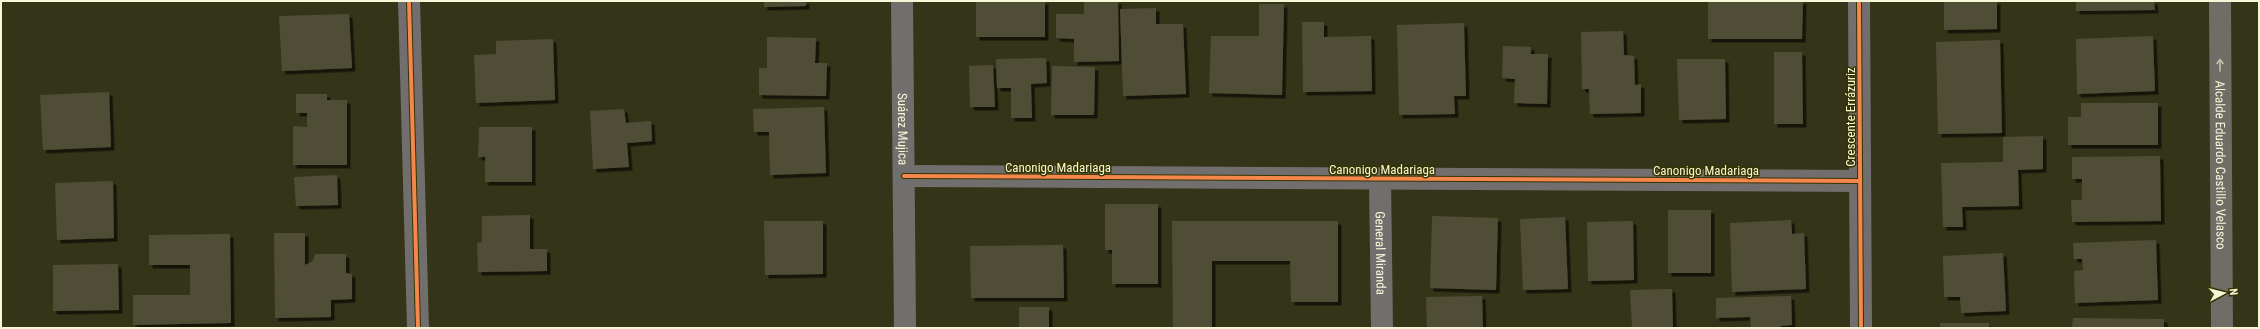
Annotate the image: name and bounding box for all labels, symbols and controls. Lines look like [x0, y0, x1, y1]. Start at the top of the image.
one-way arrow [2216, 59, 2224, 72]
street label: Crescente Errázuriz [1843, 67, 1858, 167]
street label: Alcalde Eduardo Castillo Velasco [2212, 80, 2229, 250]
street label: Suárez Mujica [895, 93, 911, 165]
street label: Canonigo Madariaga [1005, 160, 1111, 175]
street label: Canonigo Madariaga [1329, 162, 1435, 177]
street label: Canonigo Madariaga [1653, 163, 1759, 178]
street label: General Miranda [1372, 211, 1389, 295]
north arrow [2204, 273, 2244, 313]
text: N [2227, 288, 2240, 296]

